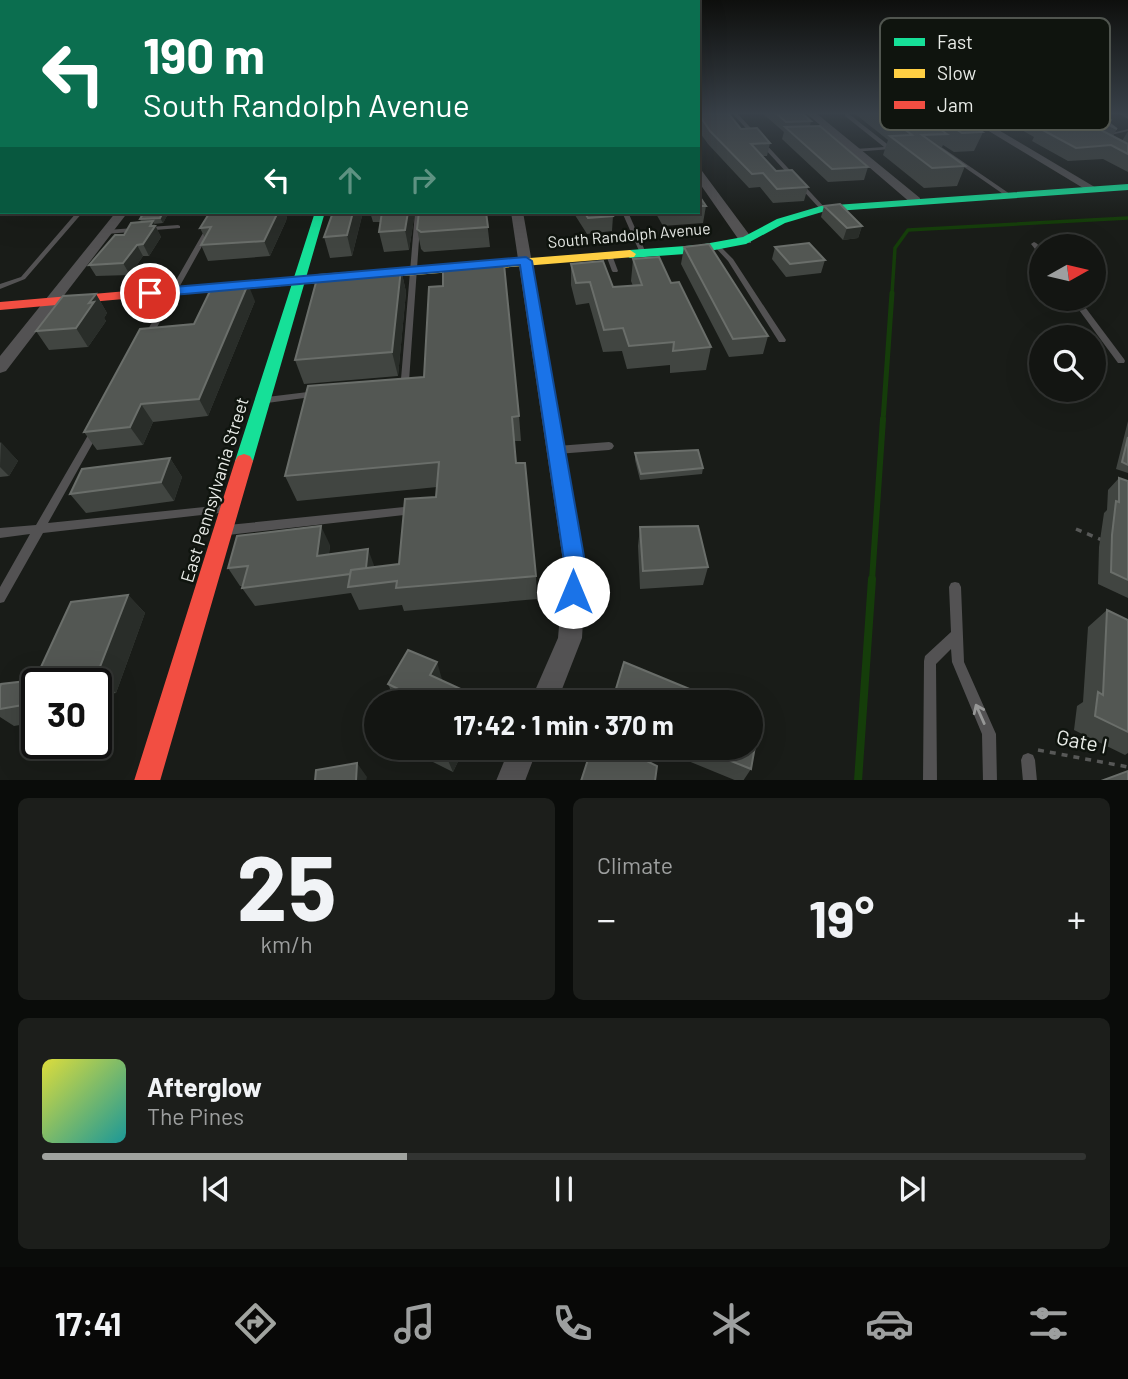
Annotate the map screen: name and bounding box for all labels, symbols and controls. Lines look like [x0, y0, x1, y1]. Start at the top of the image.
legend [880, 18, 1110, 130]
text: 190 m [143, 25, 265, 84]
icon: left [28, 28, 119, 119]
text: Fast [937, 30, 973, 53]
text: Slow [937, 61, 976, 84]
text: South Randolph Avenue [143, 85, 470, 123]
text: Jam [937, 93, 973, 116]
icon: left [258, 161, 296, 199]
icon: ahead [331, 161, 369, 199]
icon: right [404, 161, 442, 199]
street label: South Randolph Avenue [547, 218, 711, 251]
north arrow [1029, 234, 1106, 312]
map controls [1029, 234, 1106, 402]
pin [120, 263, 180, 323]
icon: arrive [131, 274, 169, 312]
button: search [1029, 325, 1106, 402]
street label: East Pennsylvania Street [175, 394, 253, 585]
position arrow [536, 555, 610, 629]
speed limit sign: 30 [21, 668, 112, 759]
one-way arrow [973, 704, 986, 725]
text: 17:42 · 1 min · 370 m [453, 709, 674, 740]
street label: Gate I [1055, 723, 1110, 758]
text: 25 [236, 830, 337, 939]
text: Climate [597, 851, 673, 879]
text: 19° [809, 886, 874, 948]
text: − [597, 895, 616, 941]
text: + [1067, 895, 1086, 941]
text: km/h [260, 930, 313, 958]
text: Afterglow [147, 1071, 262, 1102]
text: The Pines [147, 1102, 244, 1130]
icon: previous [197, 1170, 235, 1208]
icon: pause [545, 1170, 583, 1208]
icon: next [893, 1170, 931, 1208]
icon: directions [231, 1299, 280, 1348]
icon: music [390, 1299, 439, 1348]
icon: phone [548, 1299, 597, 1348]
icon: climate [707, 1299, 756, 1348]
icon: car [865, 1299, 914, 1348]
icon: filters [1024, 1299, 1073, 1348]
text: 17:41 [55, 1304, 121, 1342]

